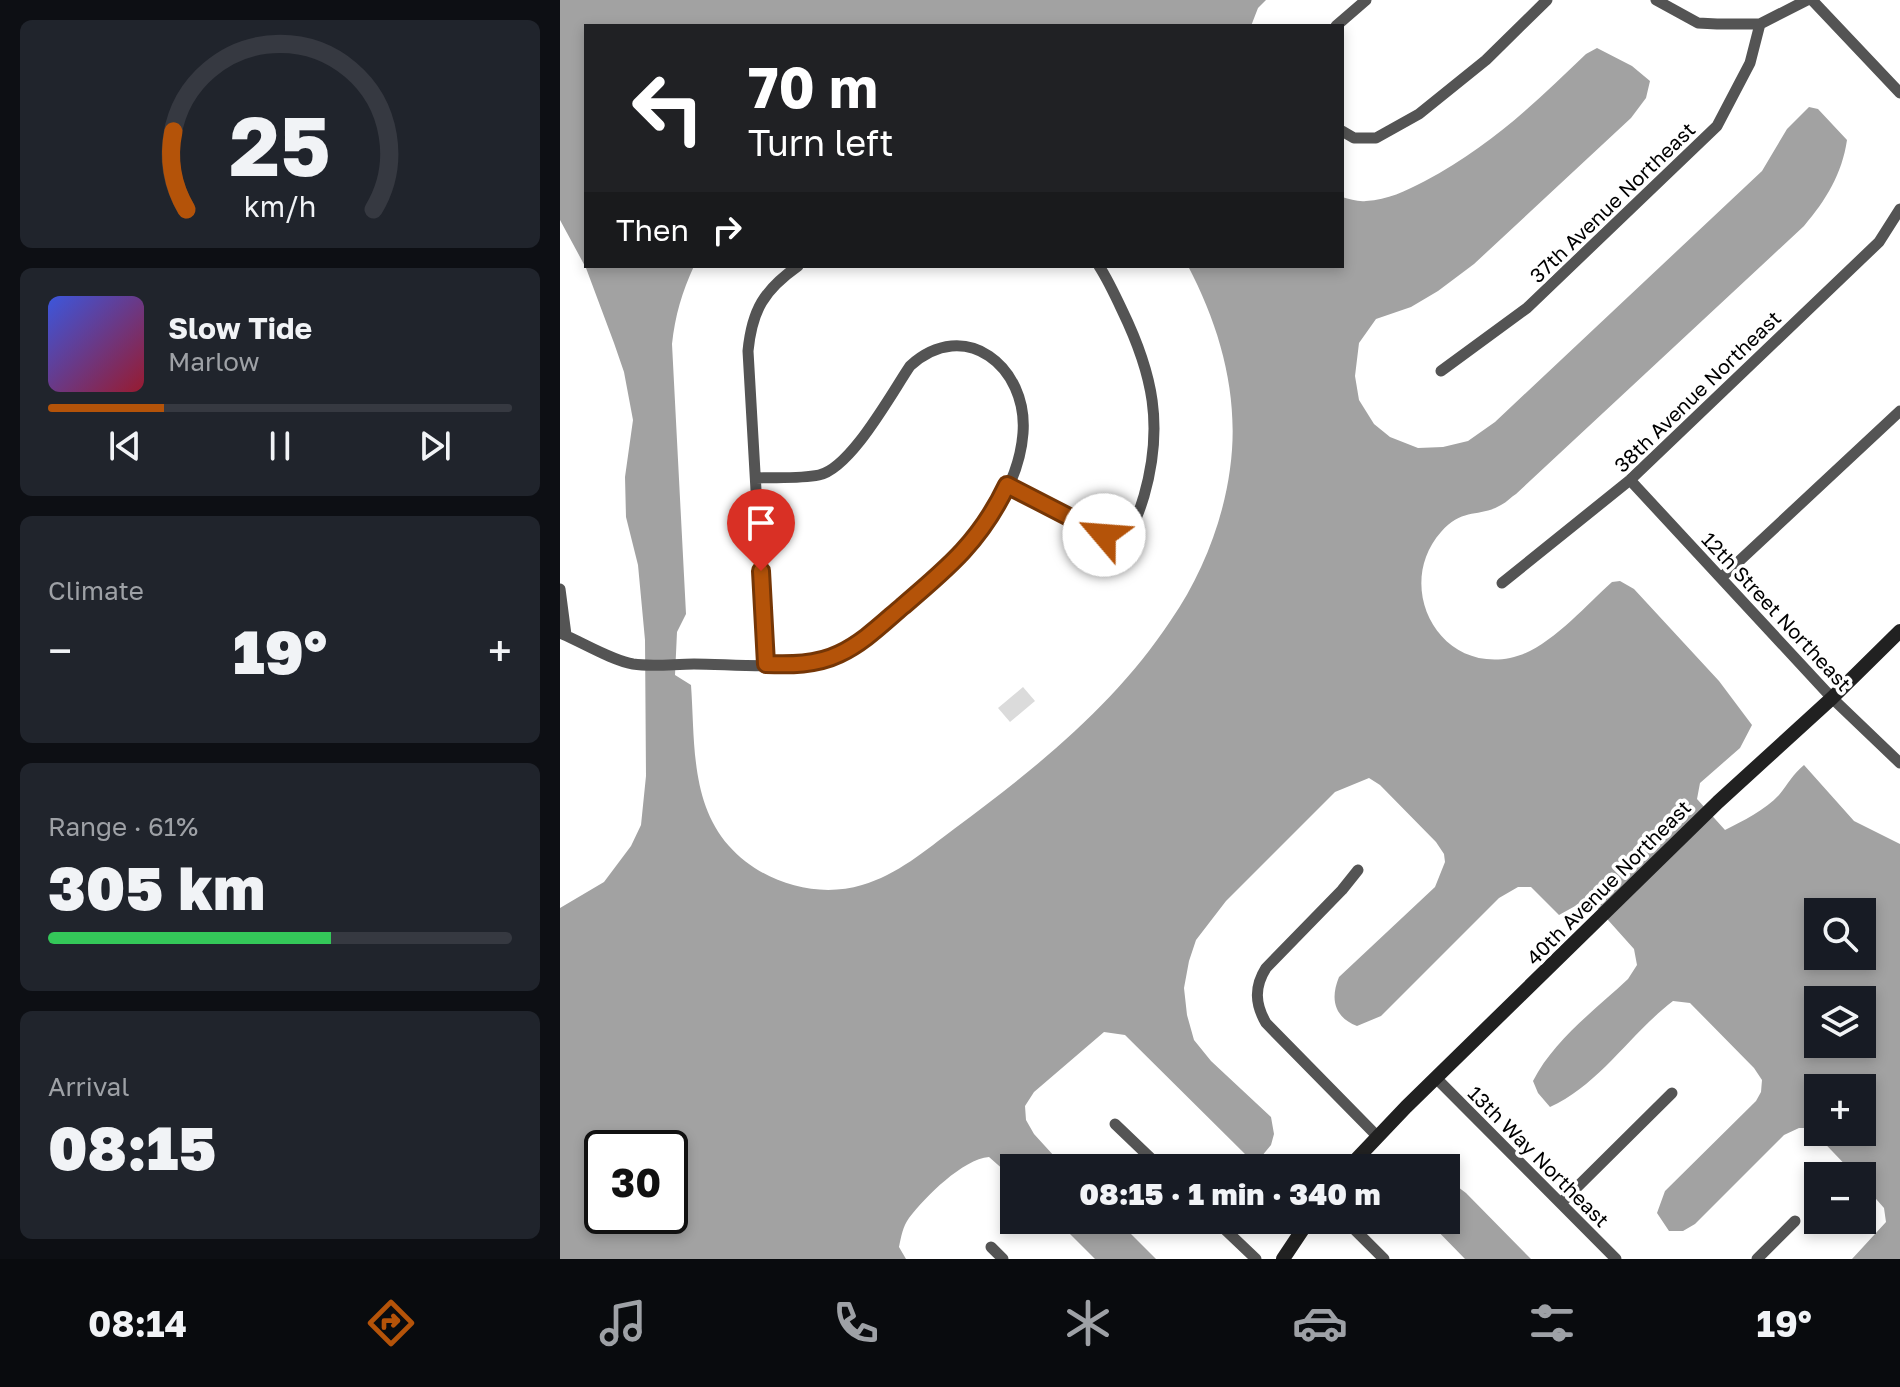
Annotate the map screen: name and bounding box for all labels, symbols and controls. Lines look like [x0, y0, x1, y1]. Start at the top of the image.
text: 70 m [748, 53, 878, 120]
icon: left [616, 56, 720, 160]
text: 25 [229, 93, 331, 193]
street label: 37th Avenue Northeast [1524, 117, 1700, 287]
text: Turn left [748, 121, 894, 164]
text: km/h [244, 189, 316, 223]
icon: right [705, 208, 749, 252]
text: Then [616, 212, 689, 248]
street label: 38th Avenue Northeast [1609, 305, 1785, 477]
text: Slow Tide [168, 310, 312, 346]
text: Marlow [168, 346, 260, 377]
icon: previous [103, 424, 147, 468]
icon: pause [258, 424, 302, 468]
icon: next [413, 424, 457, 468]
pin [727, 489, 795, 571]
position arrow [1062, 493, 1146, 577]
icon: arrive [739, 501, 783, 545]
street label: 12th Street Northeast [1697, 527, 1857, 695]
text: Climate [48, 575, 144, 606]
text: 19° [233, 615, 327, 687]
text: − [48, 624, 72, 677]
text: + [488, 624, 512, 677]
street label: 40th Avenue Northeast [1521, 795, 1695, 969]
text: Range · 61% [48, 811, 198, 842]
text: 305 km [48, 851, 265, 923]
map controls [1804, 898, 1876, 1234]
button: search [1804, 898, 1876, 970]
button: layers [1804, 986, 1876, 1058]
text: Arrival [48, 1071, 129, 1102]
button: + [1804, 1074, 1876, 1146]
street label: 13th Way Northeast [1464, 1081, 1614, 1231]
text: 08:15 [48, 1111, 216, 1183]
speed limit sign: 30 [584, 1130, 688, 1234]
button: − [1804, 1162, 1876, 1234]
text: 08:15 · 1 min · 340 m [1079, 1176, 1381, 1212]
icon: directions [363, 1295, 419, 1351]
icon: music [595, 1295, 651, 1351]
icon: phone [828, 1295, 884, 1351]
icon: climate [1060, 1295, 1116, 1351]
icon: car [1292, 1295, 1348, 1351]
icon: filters [1524, 1295, 1580, 1351]
text: 08:14 [88, 1302, 187, 1345]
text: 19° [1756, 1302, 1812, 1345]

